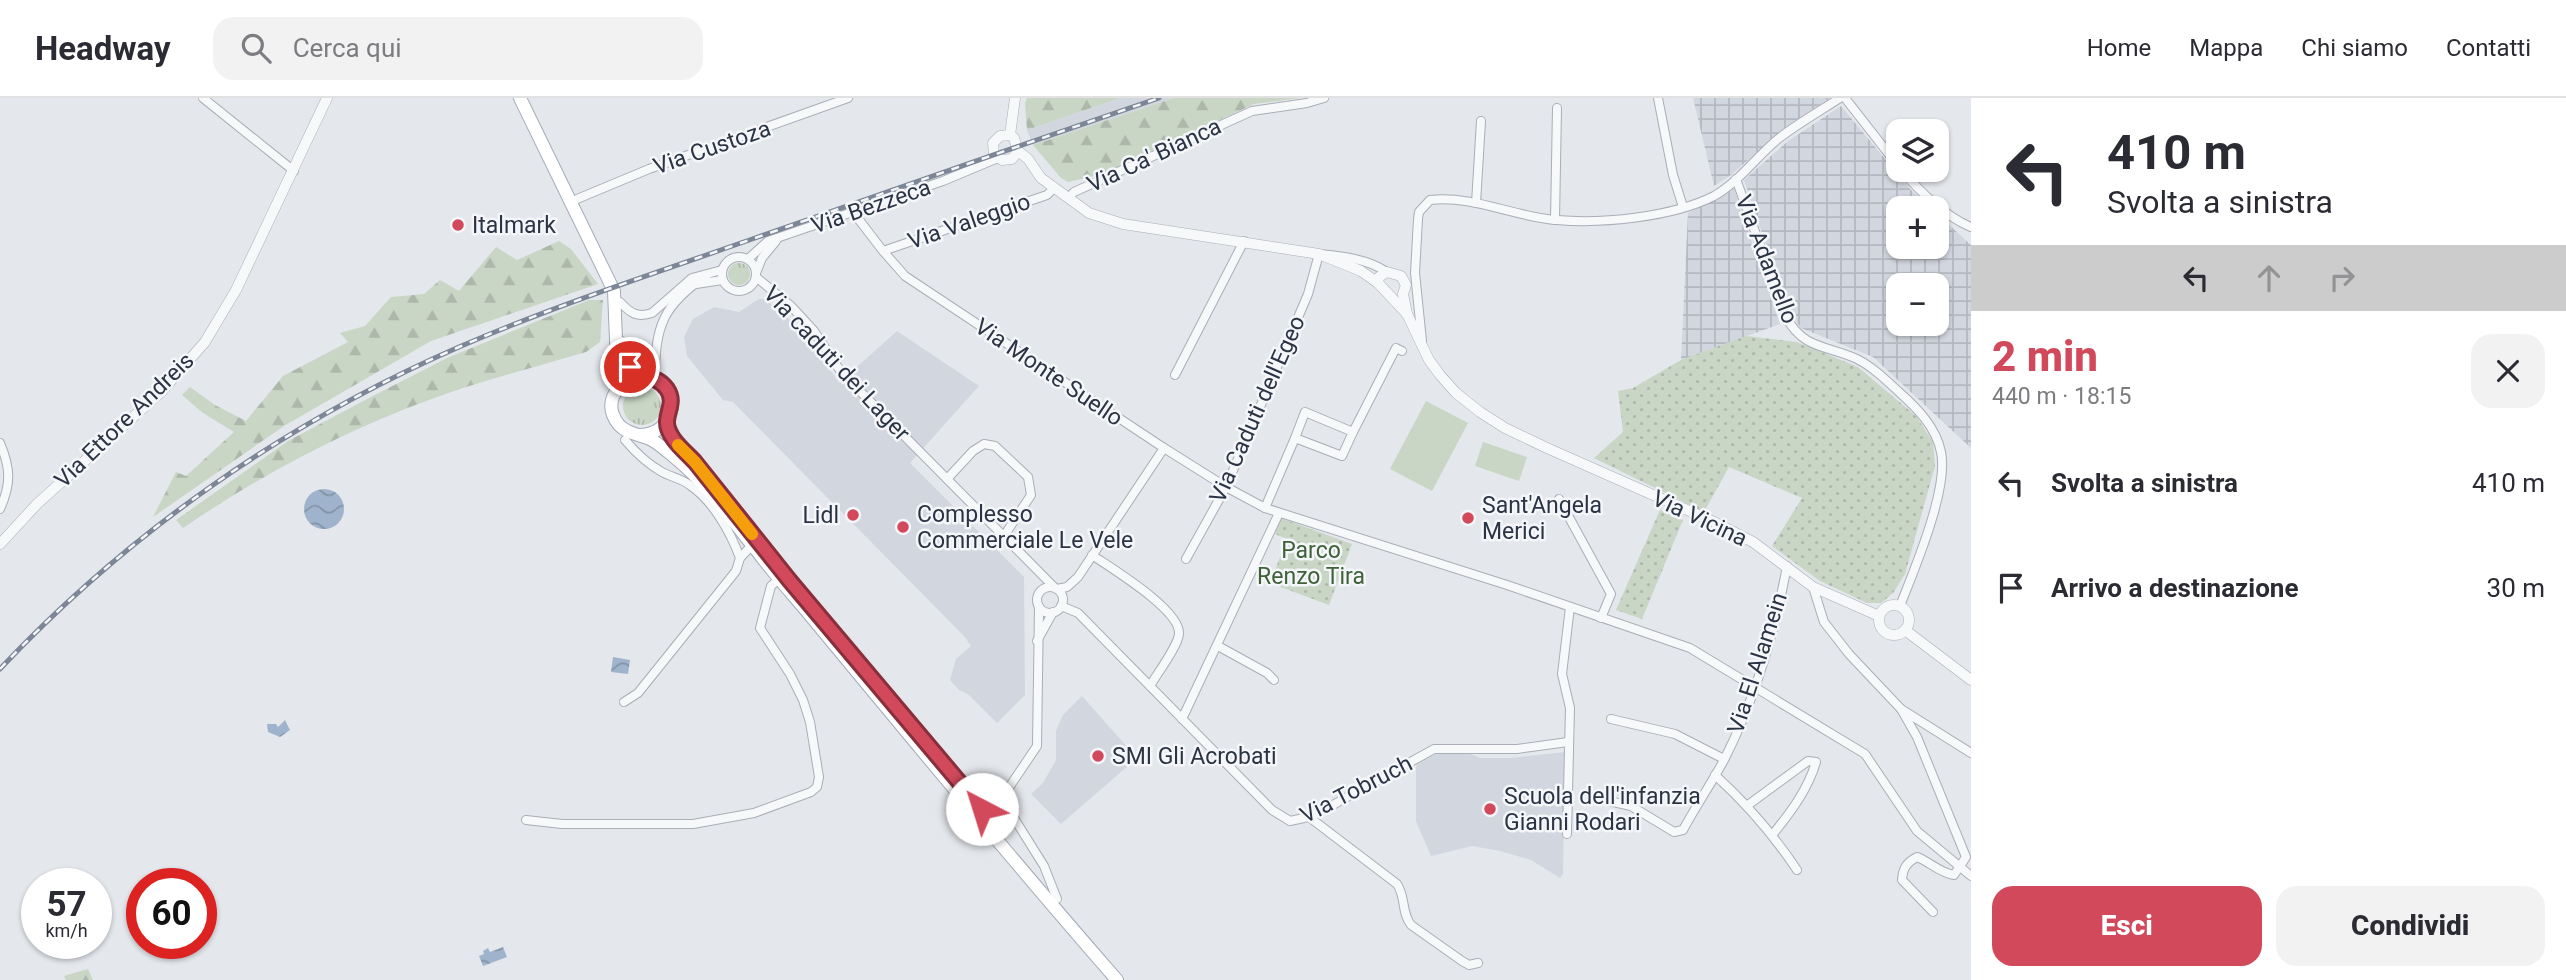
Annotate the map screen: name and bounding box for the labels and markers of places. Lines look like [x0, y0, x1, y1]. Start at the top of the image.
place label: Italmark [472, 212, 556, 239]
marker: Italmark [450, 217, 466, 233]
pin [600, 337, 660, 397]
place label: Sant'Angela Merici [1482, 492, 1602, 545]
place label: Complesso Commerciale Le Vele [917, 501, 1133, 554]
place label: Lidl [802, 502, 839, 529]
marker: Lidl [845, 507, 861, 523]
marker: Sant'Angela Merici [1460, 510, 1476, 526]
marker: Complesso Commerciale Le Vele [895, 519, 911, 535]
place label: SMI Gli Acrobati [1112, 743, 1277, 770]
marker: SMI Gli Acrobati [1090, 748, 1106, 764]
place label: Scuola dell'infanzia Gianni Rodari [1504, 783, 1701, 836]
marker: Scuola dell'infanzia Gianni Rodari [1482, 801, 1498, 817]

